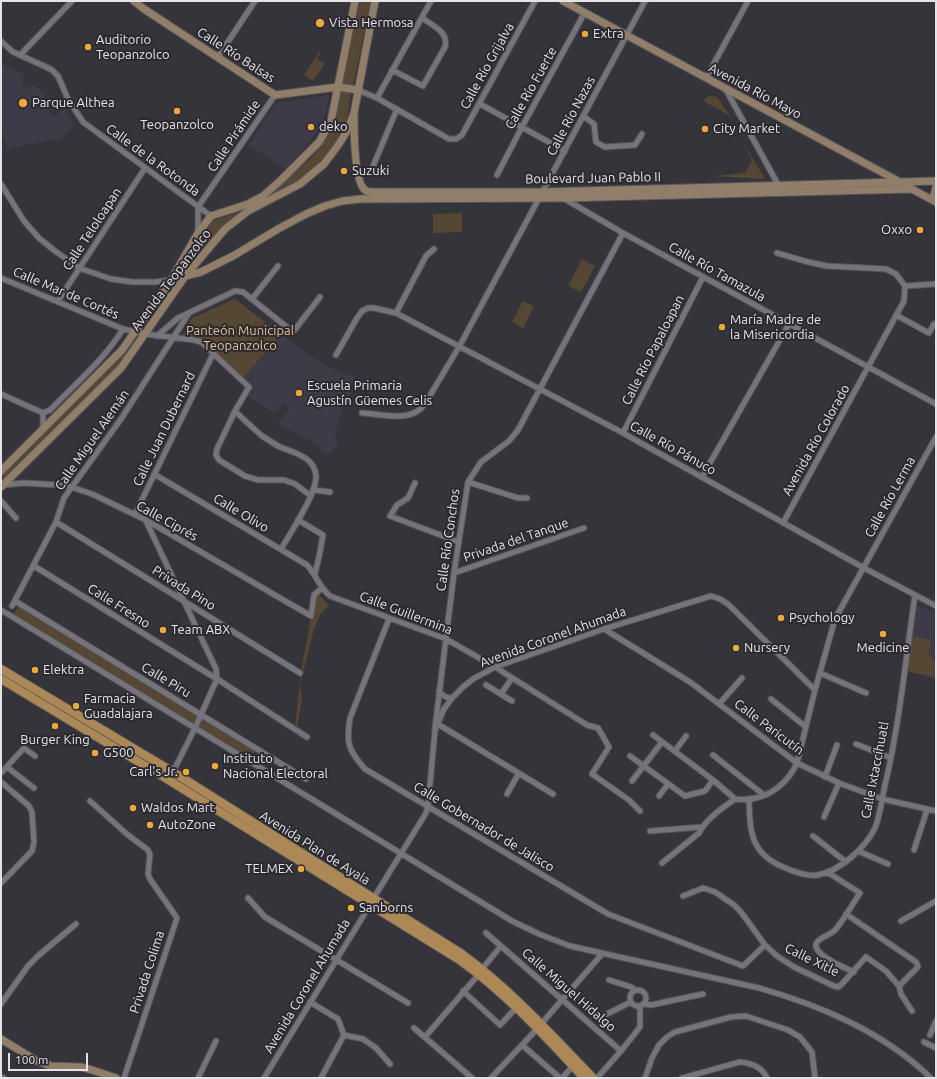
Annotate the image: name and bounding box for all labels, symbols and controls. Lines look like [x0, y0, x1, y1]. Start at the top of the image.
place label: Vista Hermosa [329, 15, 414, 31]
marker: Vista Hermosa [314, 17, 326, 29]
street label: Calle Río Grijalva [457, 20, 517, 112]
street label: Calle Río Balsas [194, 24, 278, 86]
place label: Extra [593, 26, 624, 42]
marker: Extra [580, 29, 590, 39]
place label: Auditorio Teopanzolco [96, 32, 170, 63]
marker: Auditorio Teopanzolco [83, 42, 93, 52]
street label: Calle Río Fuerte [502, 44, 560, 132]
street label: Avenida Río Mayo [706, 60, 804, 122]
street label: Calle Río Nazas [544, 74, 598, 158]
place label: Parque Althea [32, 95, 115, 111]
marker: Parque Althea [17, 97, 29, 109]
street label: Calle Pirámide [204, 97, 264, 175]
marker: Teopanzolco [172, 106, 182, 116]
place label: Teopanzolco [140, 117, 214, 133]
place label: deko [319, 119, 348, 135]
street label: Calle de la Rotonda [103, 121, 203, 199]
place label: City Market [713, 121, 780, 137]
marker: deko [306, 122, 316, 132]
marker: City Market [700, 124, 710, 134]
place label: Suzuki [352, 163, 389, 179]
marker: Suzuki [339, 166, 349, 176]
street label: Boulevard Juan Pablo II [525, 169, 661, 187]
street label: Calle Teloloapan [59, 185, 125, 273]
place label: Oxxo [881, 222, 912, 238]
marker: Oxxo [915, 225, 925, 235]
street label: Avenida Teopanzolco [128, 226, 214, 334]
street label: Calle Río Tamazula [666, 239, 768, 305]
street label: Calle Mar de Cortés [11, 264, 121, 322]
street label: Calle Río Papaloapan [618, 292, 688, 408]
place label: María Madre de la Misericordia [730, 312, 821, 343]
marker: María Madre de la Misericordia [717, 322, 727, 332]
park label: Panteón Municipal Teopanzolco [186, 323, 294, 354]
street label: Calle Juan Dubernard [129, 369, 199, 489]
place label: Escuela Primaria Agustín Güemes Celis [307, 378, 432, 409]
street label: Avenida Río Colorado [779, 382, 853, 498]
street label: Calle Miguel Alemán [52, 387, 132, 493]
marker: Escuela Primaria Agustín Güemes Celis [294, 388, 304, 398]
street label: Calle Río Pánuco [627, 418, 719, 478]
street label: Calle Río Lerma [861, 454, 919, 540]
street label: Calle Río Conchos [433, 488, 463, 592]
street label: Calle Olivo [210, 490, 272, 536]
street label: Calle Ciprés [133, 498, 201, 544]
street label: Privada del Tanque [461, 515, 571, 565]
street label: Privada Pino [149, 562, 219, 614]
street label: Calle Fresno [85, 581, 153, 631]
street label: Calle Guillermina [357, 588, 455, 638]
street label: Avenida Coronel Ahumada [478, 603, 628, 671]
place label: Psychology [789, 610, 854, 626]
marker: Psychology [776, 613, 786, 623]
place label: Team ABX [171, 622, 230, 638]
marker: Team ABX [158, 625, 168, 635]
marker: Medicine [878, 629, 888, 639]
place label: Nursery [744, 640, 790, 656]
place label: Medicine [856, 640, 910, 656]
marker: Nursery [731, 643, 741, 653]
street label: Calle Piru [138, 659, 194, 701]
place label: Elektra [43, 662, 84, 678]
marker: Elektra [30, 665, 40, 675]
place label: Farmacia Guadalajara [84, 691, 153, 722]
street label: Calle Paricutín [731, 696, 807, 758]
marker: Farmacia Guadalajara [71, 701, 81, 711]
street label: Calle Ixtaccíhuatl [858, 720, 892, 820]
marker: Burger King [50, 721, 60, 731]
place label: Burger King [20, 732, 90, 748]
place label: G500 [103, 745, 134, 761]
marker: G500 [90, 748, 100, 758]
place label: Instituto Nacional Electoral [223, 751, 328, 782]
marker: Instituto Nacional Electoral [210, 761, 220, 771]
place label: Carl's Jr. [129, 764, 178, 780]
marker: Carl's Jr. [181, 767, 191, 777]
street label: Calle Gobernador de Jalisco [411, 779, 557, 875]
place label: Waldos Mart [141, 800, 215, 816]
marker: Waldos Mart [128, 803, 138, 813]
street label: Avenida Plan de Ayala [257, 808, 373, 888]
place label: AutoZone [158, 817, 216, 833]
marker: AutoZone [145, 820, 155, 830]
place label: TELMEX [245, 861, 293, 877]
marker: TELMEX [296, 864, 306, 874]
place label: Sanborns [359, 900, 413, 916]
marker: Sanborns [346, 903, 356, 913]
street label: Avenida Coronel Ahumada [261, 916, 353, 1056]
street label: Privada Colima [126, 929, 168, 1015]
street label: Calle Xitle [782, 940, 842, 980]
street label: Calle Miguel Hidalgo [519, 945, 619, 1035]
scale bar [10, 1045, 90, 1071]
text: 100 m [15, 1053, 48, 1066]

